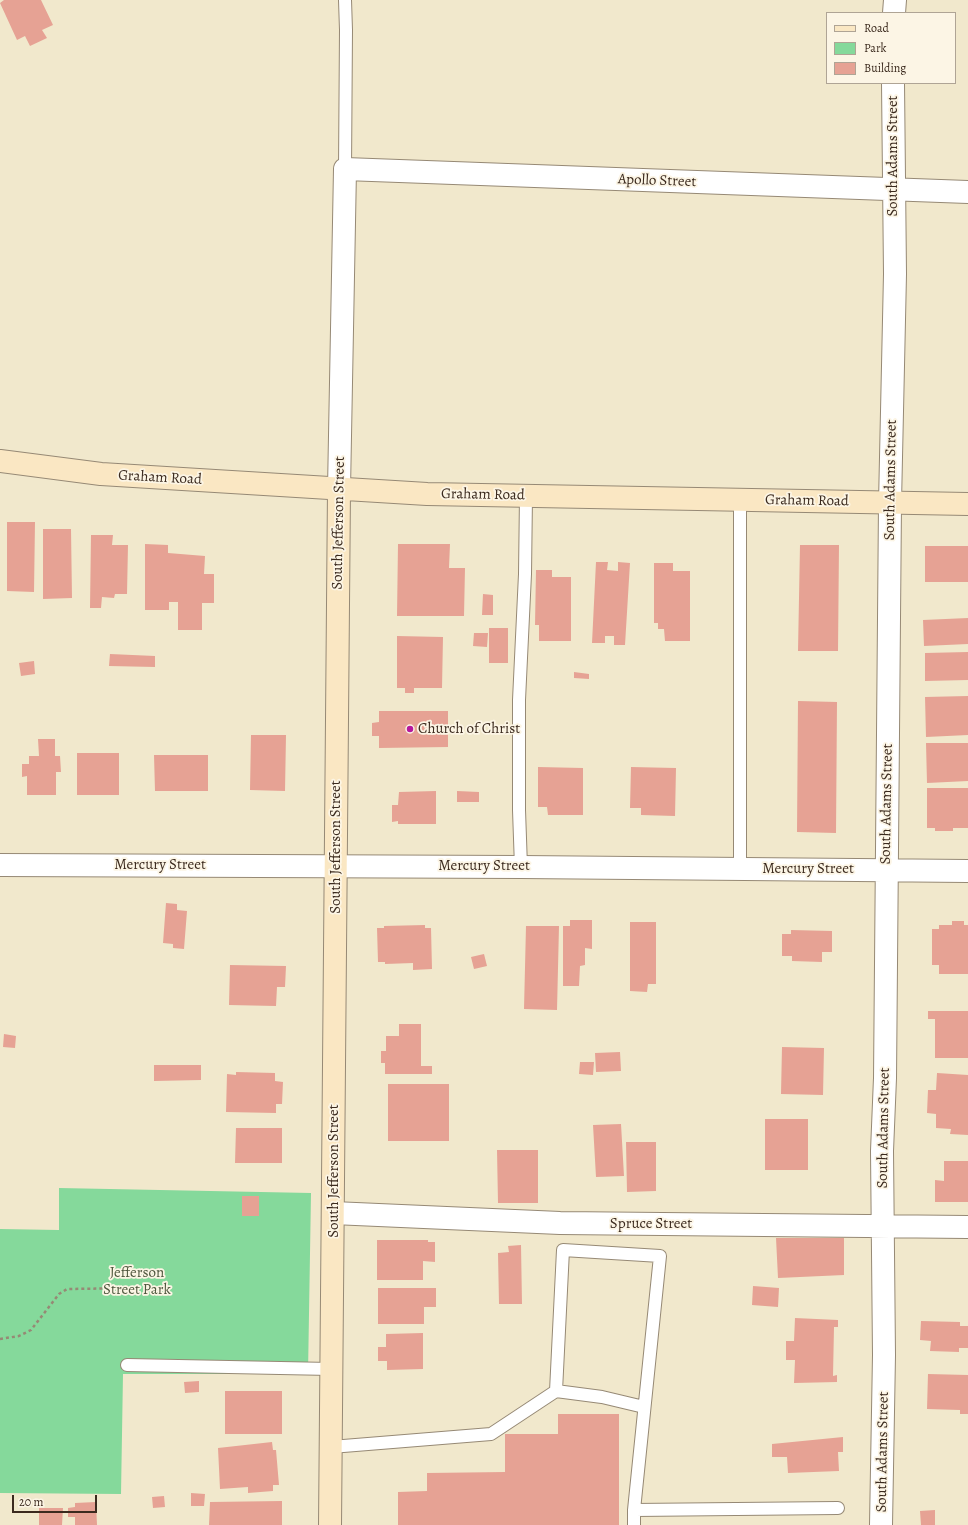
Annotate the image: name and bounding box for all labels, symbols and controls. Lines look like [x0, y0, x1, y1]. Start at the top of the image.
legend [826, 12, 956, 84]
text: Road [864, 20, 889, 36]
text: Park [864, 40, 887, 56]
text: Building [864, 60, 906, 76]
street label: South Adams Street [884, 95, 902, 217]
street label: Apollo Street [617, 171, 697, 191]
street label: South Adams Street [881, 419, 901, 541]
street label: South Jefferson Street [329, 456, 349, 590]
street label: Graham Road [118, 467, 202, 489]
street label: Graham Road [441, 485, 525, 505]
street label: Graham Road [765, 491, 849, 511]
place label: Church of Christ [418, 720, 520, 738]
marker: Church of Christ [405, 724, 415, 734]
street label: South Adams Street [877, 743, 897, 865]
street label: South Jefferson Street [327, 780, 345, 914]
street label: Mercury Street [114, 856, 206, 874]
street label: Mercury Street [438, 857, 530, 875]
street label: Mercury Street [762, 860, 854, 878]
street label: South Adams Street [874, 1067, 894, 1189]
street label: South Jefferson Street [325, 1104, 343, 1238]
street label: Spruce Street [610, 1215, 692, 1233]
park label: Jefferson Street Park [103, 1264, 171, 1299]
street label: South Adams Street [873, 1391, 893, 1513]
scale bar [14, 1487, 99, 1513]
text: 20 m [19, 1494, 43, 1510]

